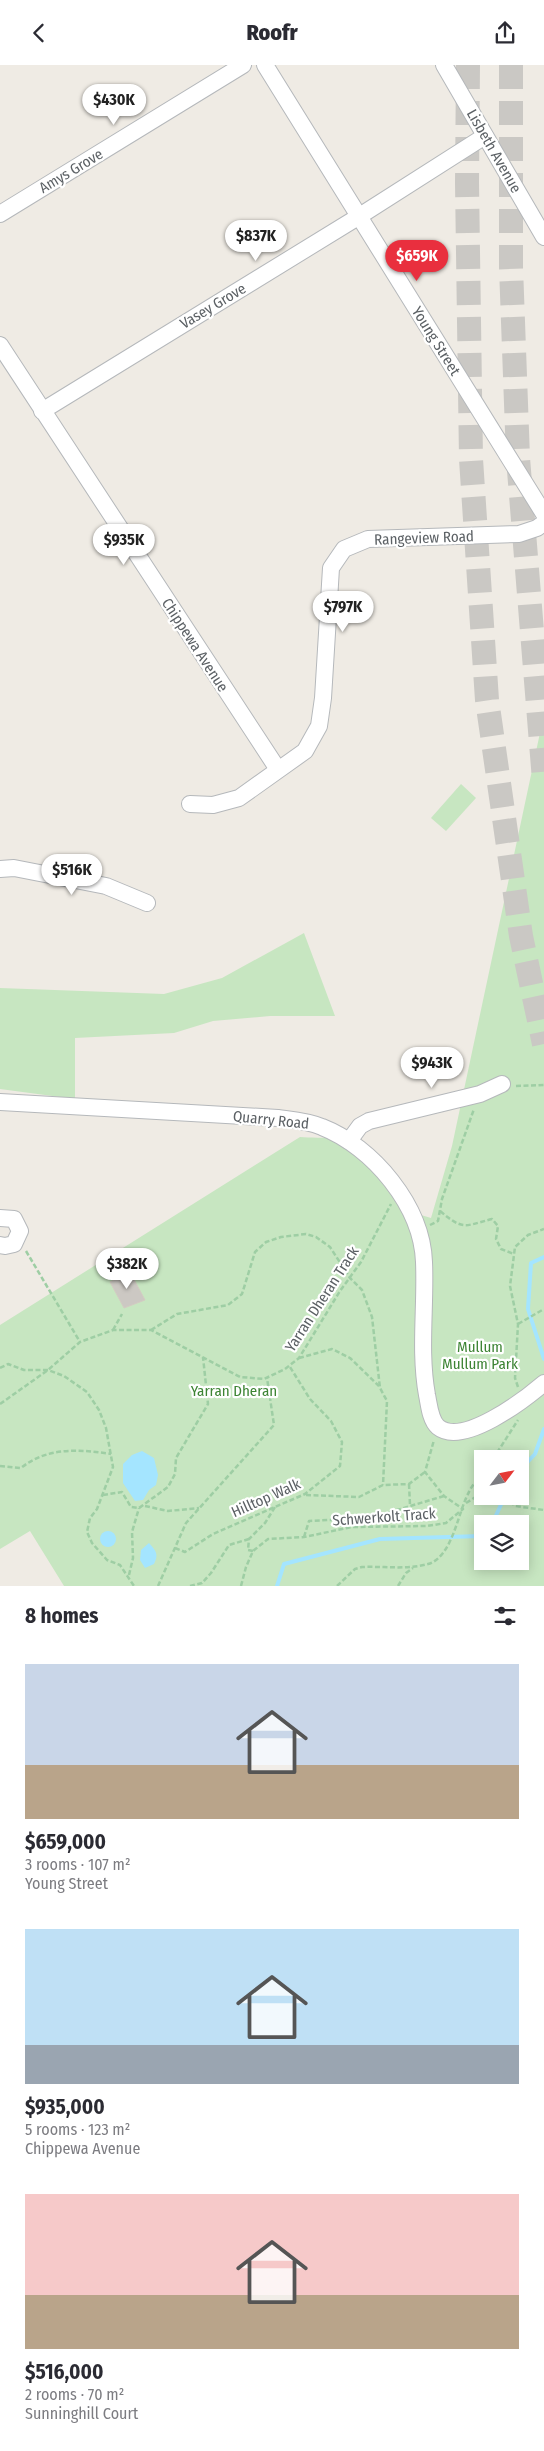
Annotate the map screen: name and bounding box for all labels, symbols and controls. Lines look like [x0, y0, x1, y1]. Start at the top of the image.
icon: back [25, 19, 53, 47]
text: Roofr [246, 19, 298, 46]
icon: share [491, 19, 519, 47]
pin: $430K [79, 83, 149, 126]
text: $430K [93, 90, 135, 109]
street label: Lisbeth Avenue [463, 106, 525, 196]
street label: Amys Grove [36, 145, 106, 197]
pin: $837K [221, 219, 291, 262]
text: $837K [236, 226, 276, 245]
pin: $659K [382, 239, 452, 282]
text: $659K [396, 246, 438, 265]
street label: Vasey Grove [177, 279, 249, 333]
street label: Young Street [408, 303, 464, 379]
pin: $935K [89, 523, 159, 566]
street label: Rangeview Road [374, 527, 474, 549]
text: $935K [104, 530, 144, 549]
pin: $797K [308, 591, 378, 633]
street label: Chippewa Avenue [158, 595, 232, 695]
text: $797K [324, 597, 362, 616]
pin: $516K [37, 853, 107, 896]
text: $516K [52, 860, 92, 879]
pin: $943K [397, 1047, 467, 1089]
text: $943K [412, 1053, 452, 1072]
street label: Quarry Road [232, 1107, 310, 1133]
street label: Yarran Dheran Track [281, 1243, 363, 1355]
pin: $382K [92, 1247, 162, 1290]
text: $382K [107, 1254, 147, 1273]
park label: Mullum Mullum Park [442, 1338, 518, 1373]
park label: Yarran Dheran [191, 1382, 277, 1400]
north arrow [474, 1450, 529, 1505]
map controls [474, 1450, 529, 1570]
street label: Hilltop Walk [229, 1475, 303, 1521]
street label: Schwerkolt Track [332, 1504, 436, 1530]
button: layers [474, 1515, 529, 1570]
icon: filters [491, 1602, 519, 1630]
text: 8 homes [25, 1603, 99, 1629]
icon: home [227, 1697, 317, 1787]
text: $659,000 [25, 1829, 106, 1855]
text: 3 rooms · 107 m² [25, 1855, 131, 1874]
text: Young Street [25, 1874, 108, 1893]
icon: home [227, 1962, 317, 2052]
text: $935,000 [25, 2094, 105, 2120]
text: 5 rooms · 123 m² [25, 2120, 130, 2139]
text: Chippewa Avenue [25, 2139, 140, 2158]
icon: home [227, 2227, 317, 2317]
text: $516,000 [25, 2359, 103, 2385]
text: 2 rooms · 70 m² [25, 2385, 124, 2404]
text: Sunninghill Court [25, 2404, 138, 2423]

